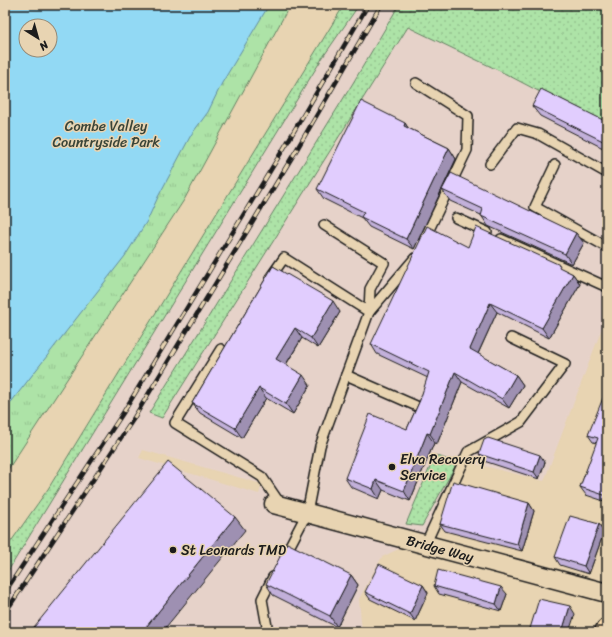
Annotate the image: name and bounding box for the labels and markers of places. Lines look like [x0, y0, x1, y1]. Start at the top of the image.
place label: Elva Recovery Service [400, 447, 486, 488]
marker: Elva Recovery Service [387, 462, 397, 472]
place label: St Leonards TMD [181, 538, 287, 563]
marker: St Leonards TMD [168, 545, 178, 555]

